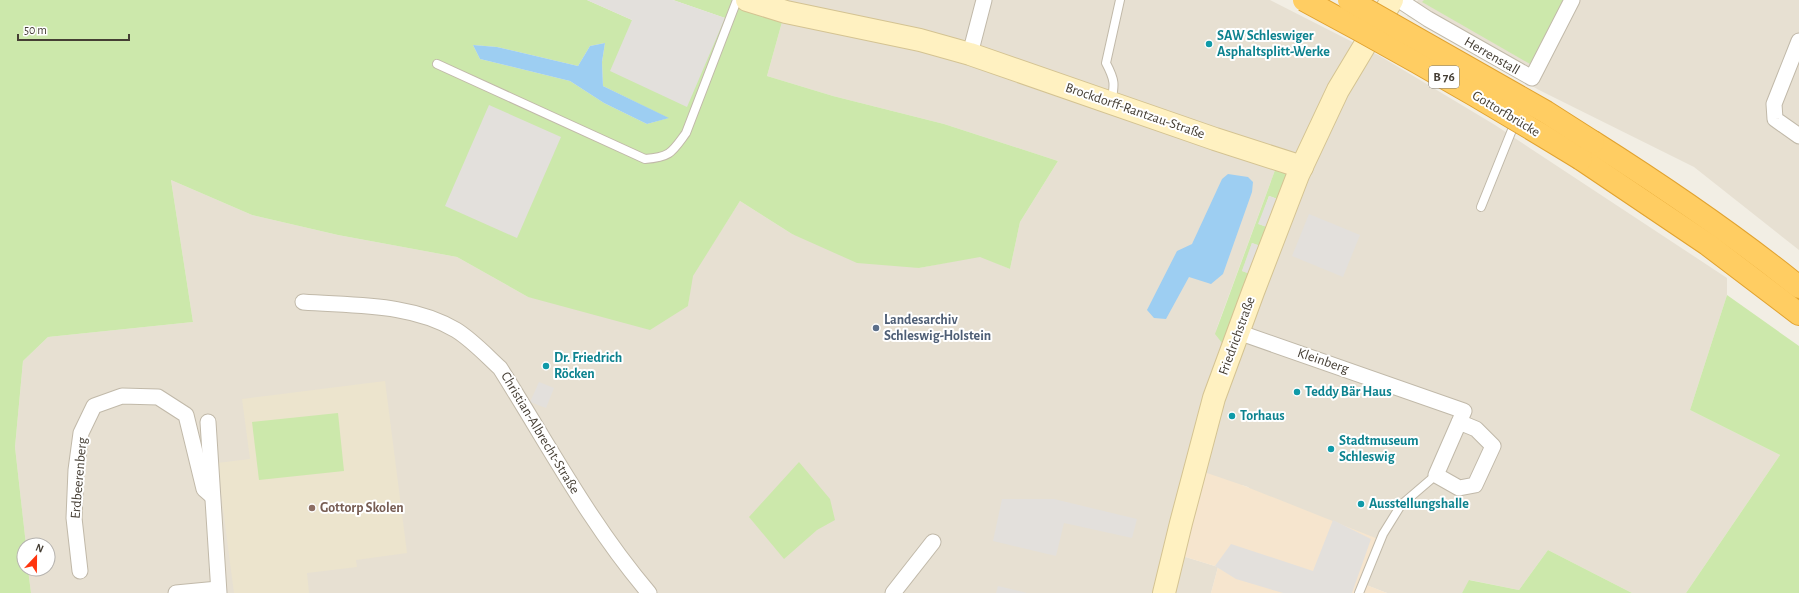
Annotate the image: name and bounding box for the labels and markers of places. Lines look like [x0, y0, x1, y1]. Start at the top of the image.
place label: SAW Schleswiger Asphaltsplitt-Werke [1217, 29, 1330, 59]
marker: SAW Schleswiger Asphaltsplitt-Werke [1204, 39, 1214, 49]
place label: Landesarchiv Schleswig-Holstein [884, 313, 991, 343]
marker: Landesarchiv Schleswig-Holstein [871, 323, 881, 333]
place label: Dr. Friedrich Röcken [554, 351, 622, 381]
marker: Dr. Friedrich Röcken [541, 361, 551, 371]
place label: Teddy Bär Haus [1305, 385, 1392, 399]
marker: Teddy Bär Haus [1292, 387, 1302, 397]
place label: Torhaus [1240, 409, 1285, 423]
marker: Torhaus [1227, 411, 1237, 421]
place label: Stadtmuseum Schleswig [1339, 434, 1419, 464]
marker: Stadtmuseum Schleswig [1326, 444, 1336, 454]
place label: Ausstellungshalle [1369, 497, 1469, 511]
marker: Ausstellungshalle [1356, 499, 1366, 509]
place label: Gottorp Skolen [320, 501, 404, 515]
marker: Gottorp Skolen [307, 503, 317, 513]

